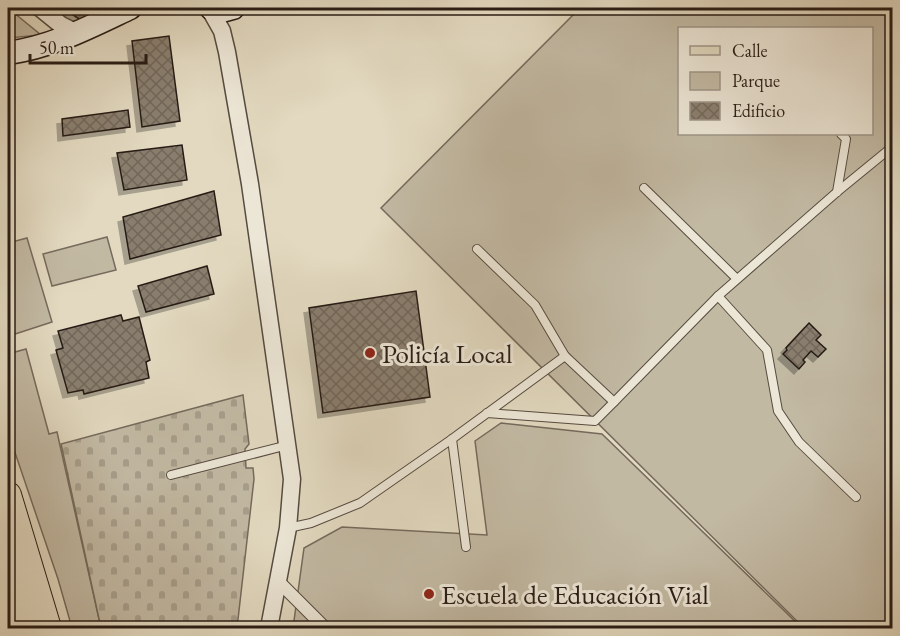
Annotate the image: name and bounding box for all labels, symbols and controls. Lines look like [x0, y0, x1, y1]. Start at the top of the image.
scale bar [30, 27, 146, 65]
legend [678, 27, 873, 135]
text: 50 m [39, 36, 74, 59]
text: Calle [732, 39, 768, 62]
text: Parque [732, 69, 780, 92]
text: Edificio [732, 99, 785, 122]
place label: Policía Local [382, 336, 512, 371]
marker: Policía Local [363, 346, 377, 360]
place label: Escuela de Educación Vial [441, 577, 709, 612]
marker: Escuela de Educación Vial [422, 587, 436, 601]

